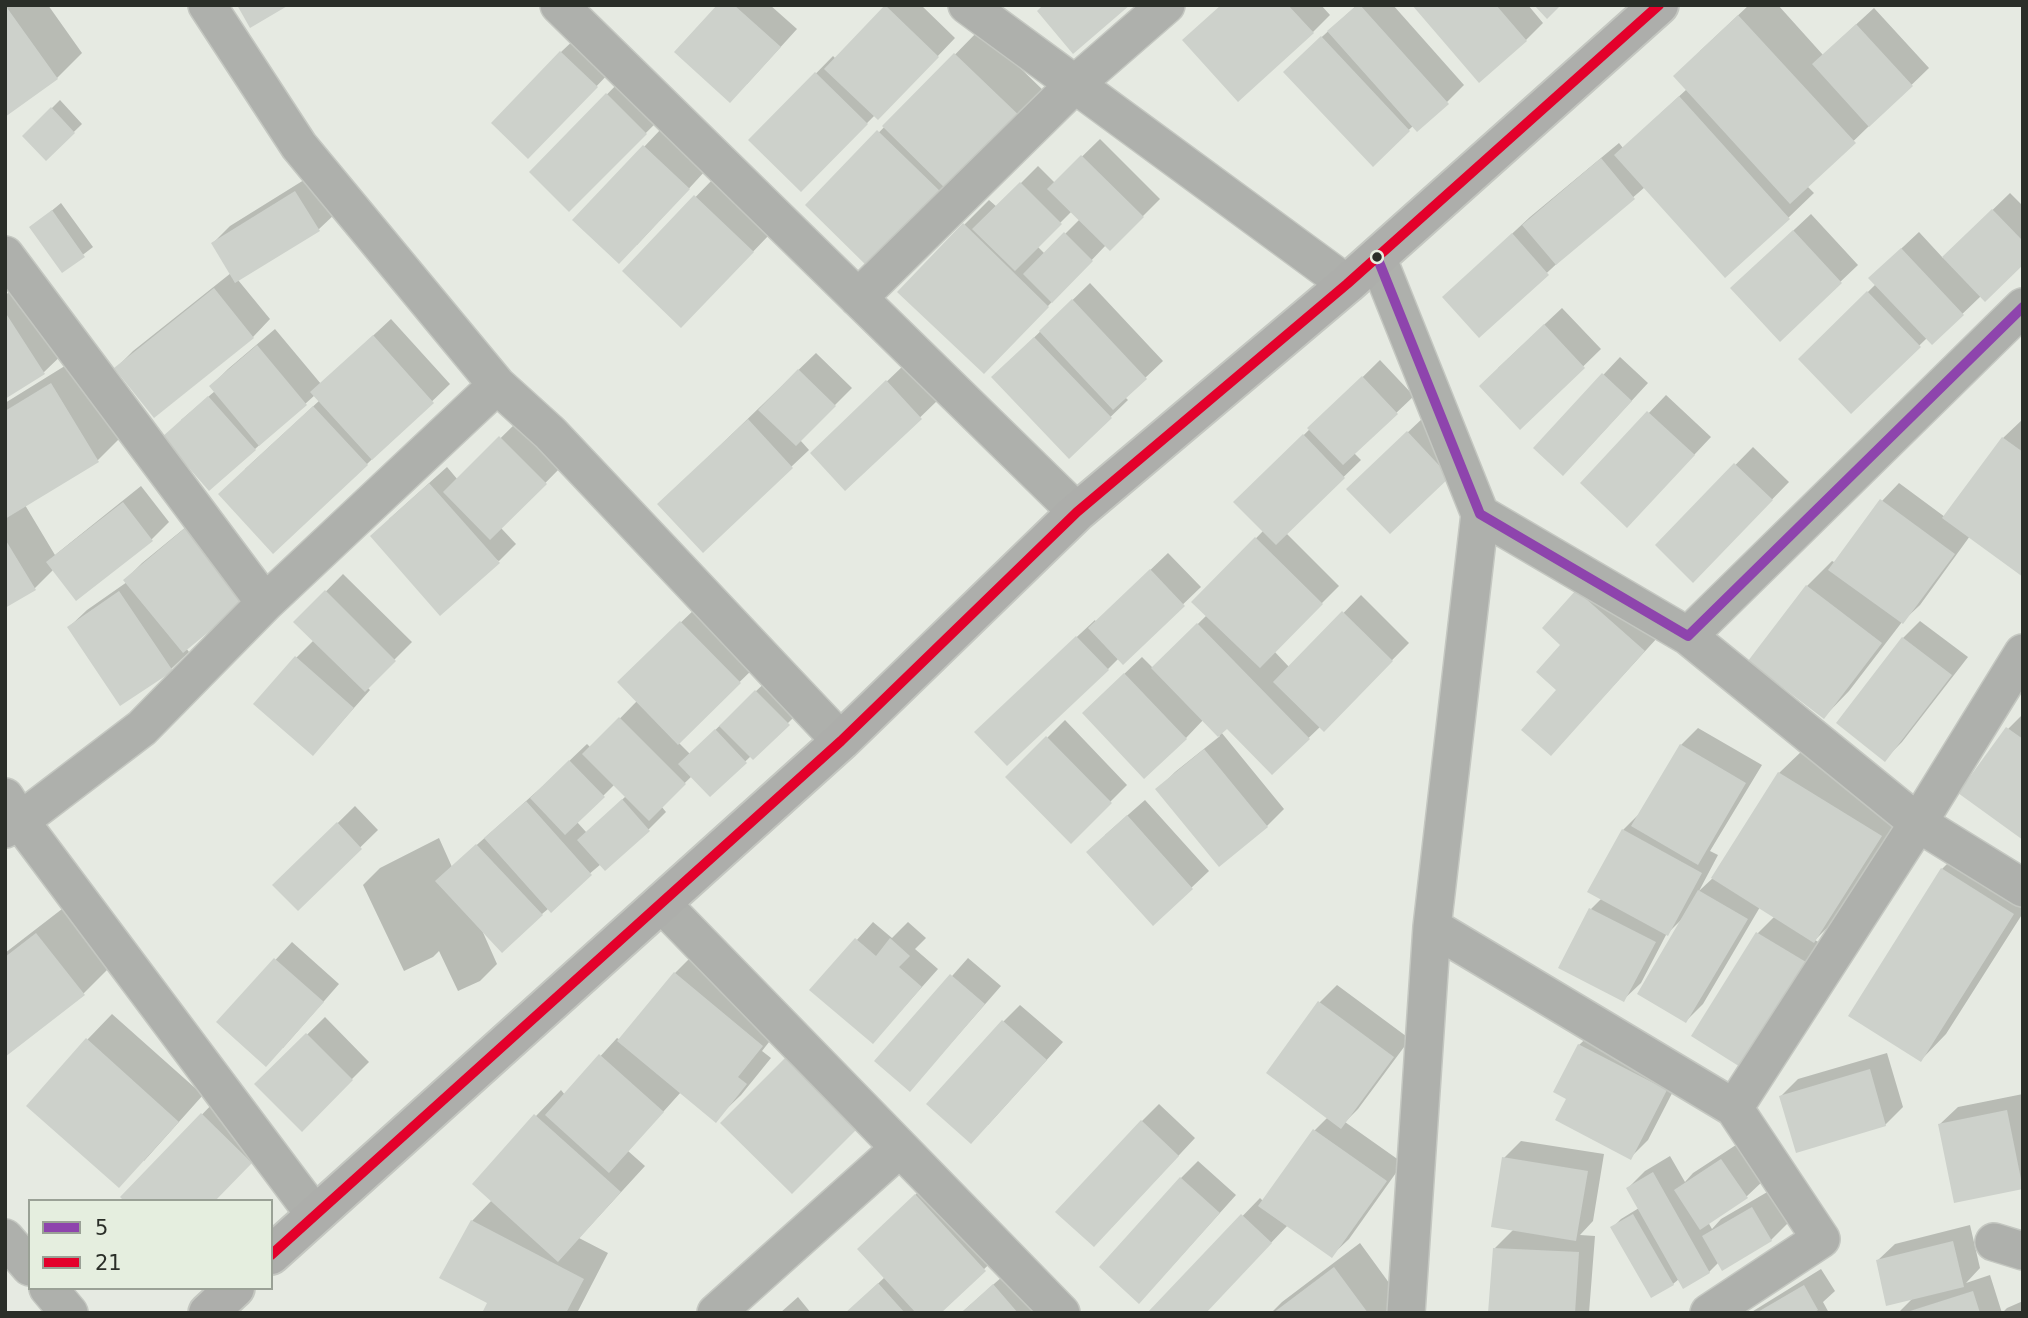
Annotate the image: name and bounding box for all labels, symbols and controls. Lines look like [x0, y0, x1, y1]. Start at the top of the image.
unlabelled marker [1370, 250, 1384, 264]
legend [28, 1199, 273, 1290]
text: 5 [95, 1216, 108, 1240]
text: 21 [95, 1251, 122, 1275]

